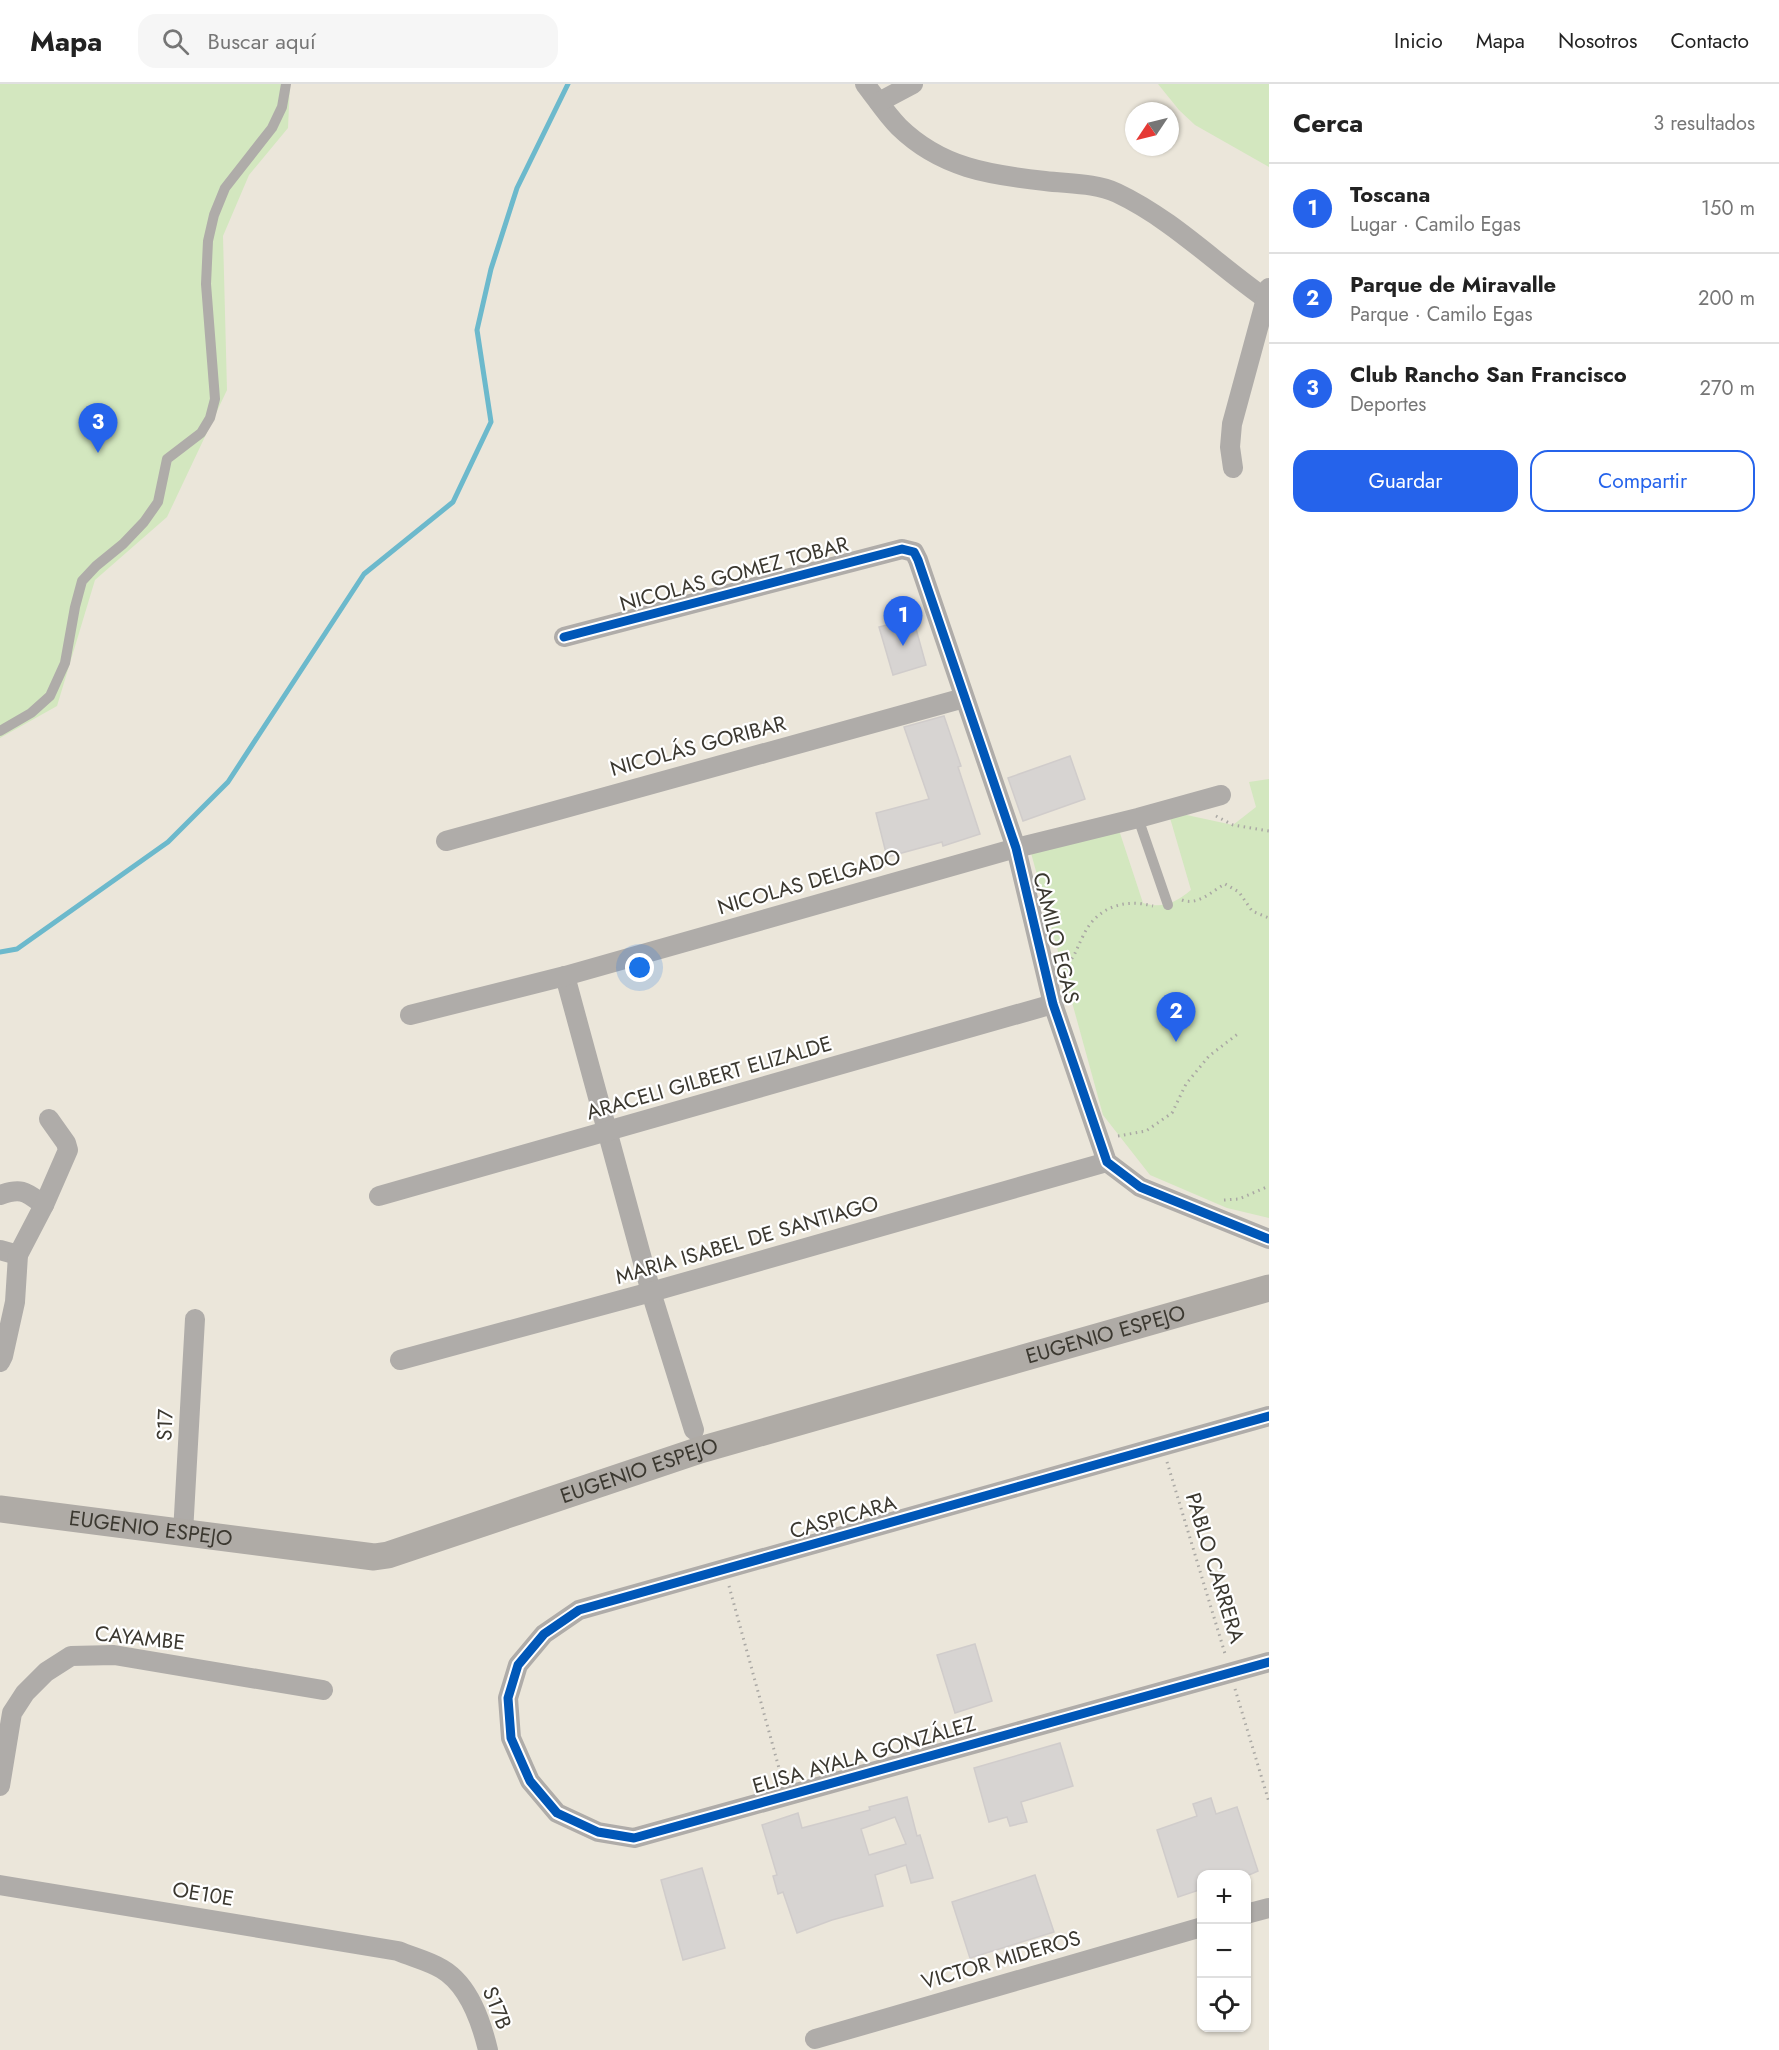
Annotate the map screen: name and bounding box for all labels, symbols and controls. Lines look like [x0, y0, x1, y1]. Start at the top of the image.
search box [138, 14, 558, 68]
text: Mapa [30, 21, 102, 62]
icon: search [159, 25, 192, 58]
text: Buscar aquí [207, 25, 316, 57]
text: Inicio [1394, 26, 1443, 56]
text: Mapa [1476, 26, 1525, 56]
text: Nosotros [1558, 26, 1637, 56]
text: Contacto [1670, 26, 1749, 56]
north arrow [1125, 102, 1179, 156]
text: Cerca [1293, 104, 1363, 142]
text: 3 resultados [1653, 109, 1755, 138]
text: Toscana [1350, 178, 1430, 210]
text: 1 [1307, 194, 1318, 223]
text: 150 m [1701, 194, 1755, 223]
text: Lugar · Camilo Egas [1350, 210, 1521, 239]
text: Parque de Miravalle [1350, 268, 1556, 300]
text: 2 [1306, 284, 1319, 313]
text: 200 m [1698, 284, 1755, 313]
text: Parque · Camilo Egas [1350, 300, 1532, 329]
text: Club Rancho San Francisco [1350, 358, 1627, 390]
text: 3 [1306, 374, 1319, 403]
text: 270 m [1700, 374, 1755, 403]
text: Deportes [1350, 390, 1426, 419]
pin: 3 [78, 404, 118, 453]
button: Guardar [1293, 450, 1518, 512]
button: Compartir [1530, 450, 1755, 512]
street label: NICOLAS GOMEZ TOBAR [616, 529, 852, 619]
pin: 1 [884, 596, 922, 646]
street label: NICOLÁS GORIBAR [607, 708, 789, 784]
street label: NICOLAS DELGADO [714, 842, 904, 922]
street label: CAMILO EGAS [1025, 869, 1087, 1007]
your location [625, 953, 654, 982]
pin: 2 [1156, 992, 1196, 1042]
street label: ARACELI GILBERT ELIZALDE [583, 1029, 835, 1127]
street label: MARIA ISABEL DE SANTIAGO [612, 1188, 882, 1292]
street label: EUGENIO ESPEJO [1022, 1298, 1189, 1372]
street label: S17 [149, 1408, 181, 1442]
street label: EUGENIO ESPEJO [556, 1431, 721, 1511]
street label: CASPICARA [786, 1487, 900, 1547]
street label: PABLO CARRERA [1178, 1489, 1252, 1647]
street label: EUGENIO ESPEJO [67, 1503, 234, 1554]
street label: CAYAMBE [94, 1618, 186, 1658]
street label: ELISA AYALA GONZÁLEZ [749, 1709, 980, 1801]
map controls [1197, 1870, 1251, 2032]
button: + [1197, 1870, 1251, 1924]
street label: OE10E [170, 1874, 236, 1914]
street label: VICTOR MIDEROS [918, 1923, 1084, 1997]
button: − [1197, 1924, 1251, 1978]
button: locate [1197, 1978, 1251, 2032]
street label: S17B [475, 1982, 519, 2034]

